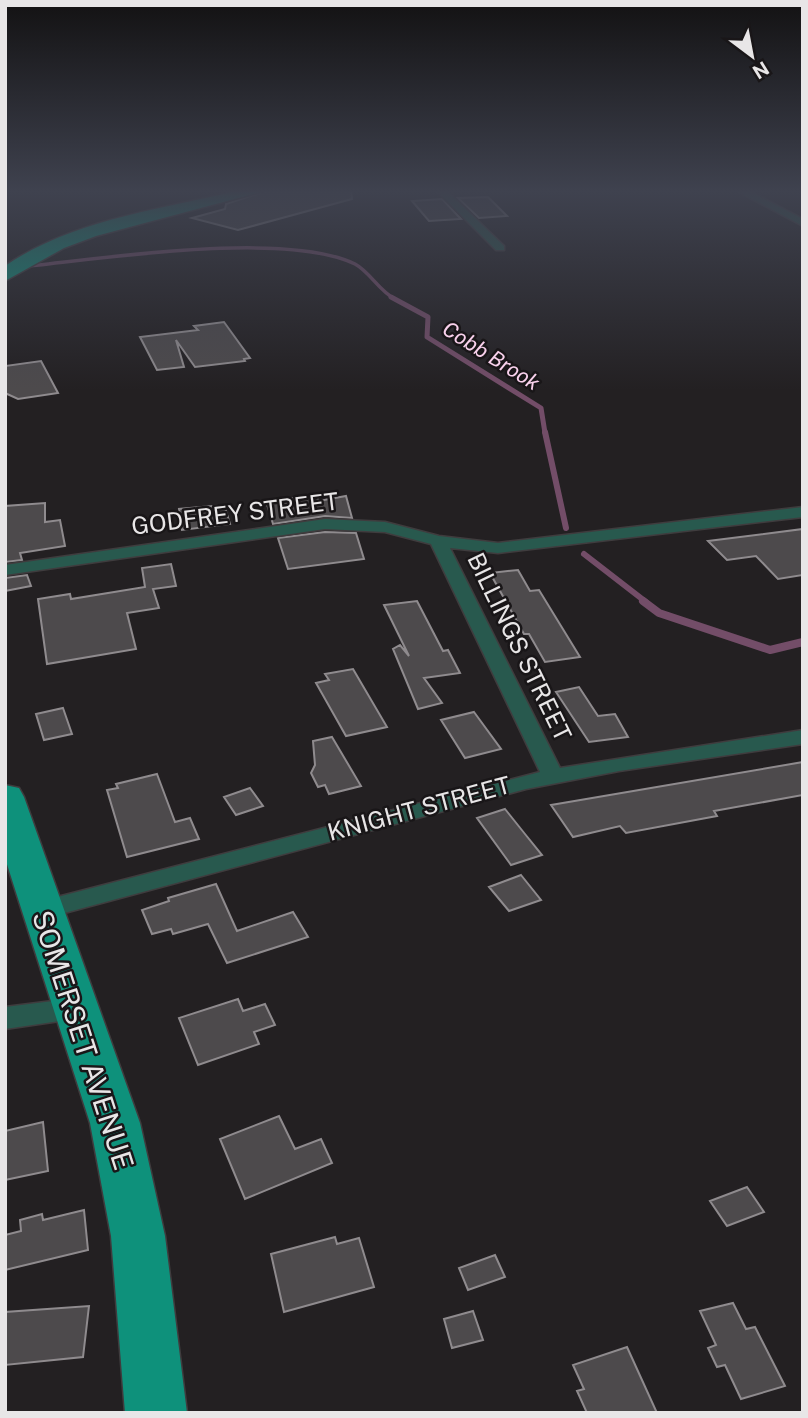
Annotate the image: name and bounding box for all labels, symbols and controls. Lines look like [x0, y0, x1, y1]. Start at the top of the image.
north arrow [717, 21, 787, 91]
text: N [749, 57, 773, 84]
water label: Cobb Brook [438, 316, 545, 396]
street label: GODFREY STREET [130, 486, 340, 540]
street label: BILLINGS STREET [462, 548, 578, 745]
street label: KNIGHT STREET [324, 770, 513, 846]
street label: SOMERSET AVENUE [26, 906, 141, 1174]

